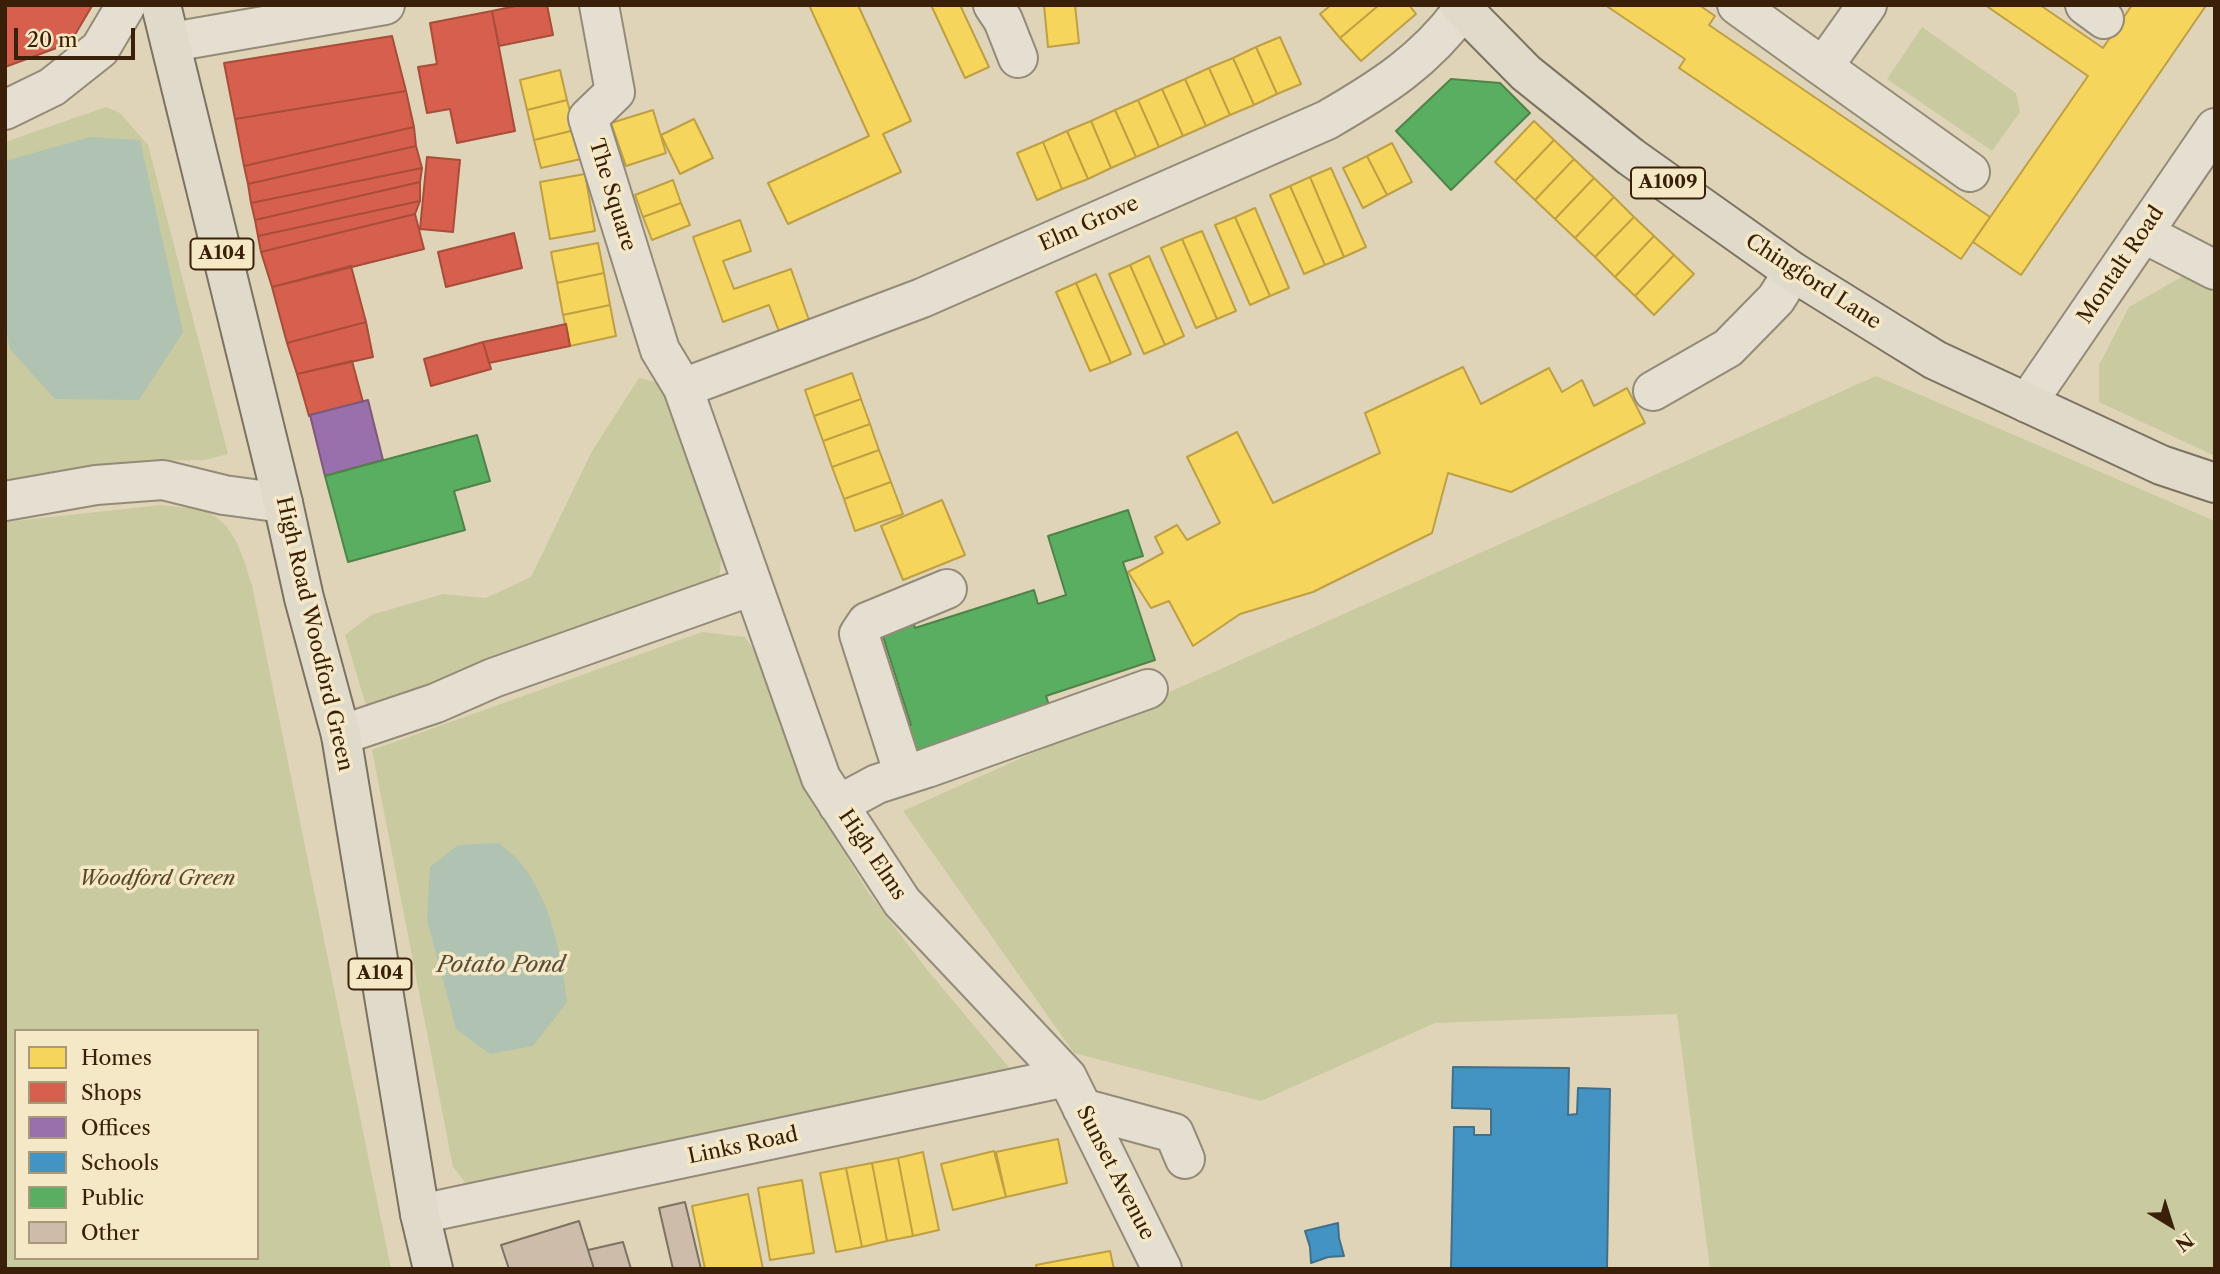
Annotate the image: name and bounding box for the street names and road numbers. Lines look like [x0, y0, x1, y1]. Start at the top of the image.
street label: The Square [583, 136, 641, 254]
road number: A1009 [1631, 168, 1705, 198]
street label: Elm Grove [1035, 191, 1143, 257]
street label: Montalt Road [2072, 201, 2170, 329]
street label: Chingford Lane [1740, 229, 1886, 335]
road number: A104 [190, 238, 254, 270]
street label: High Road Woodford Green [270, 494, 358, 774]
street label: High Elms [833, 805, 911, 905]
road number: A104 [348, 958, 412, 990]
street label: Sunset Avenue [1070, 1102, 1160, 1244]
street label: Links Road [686, 1122, 800, 1170]

